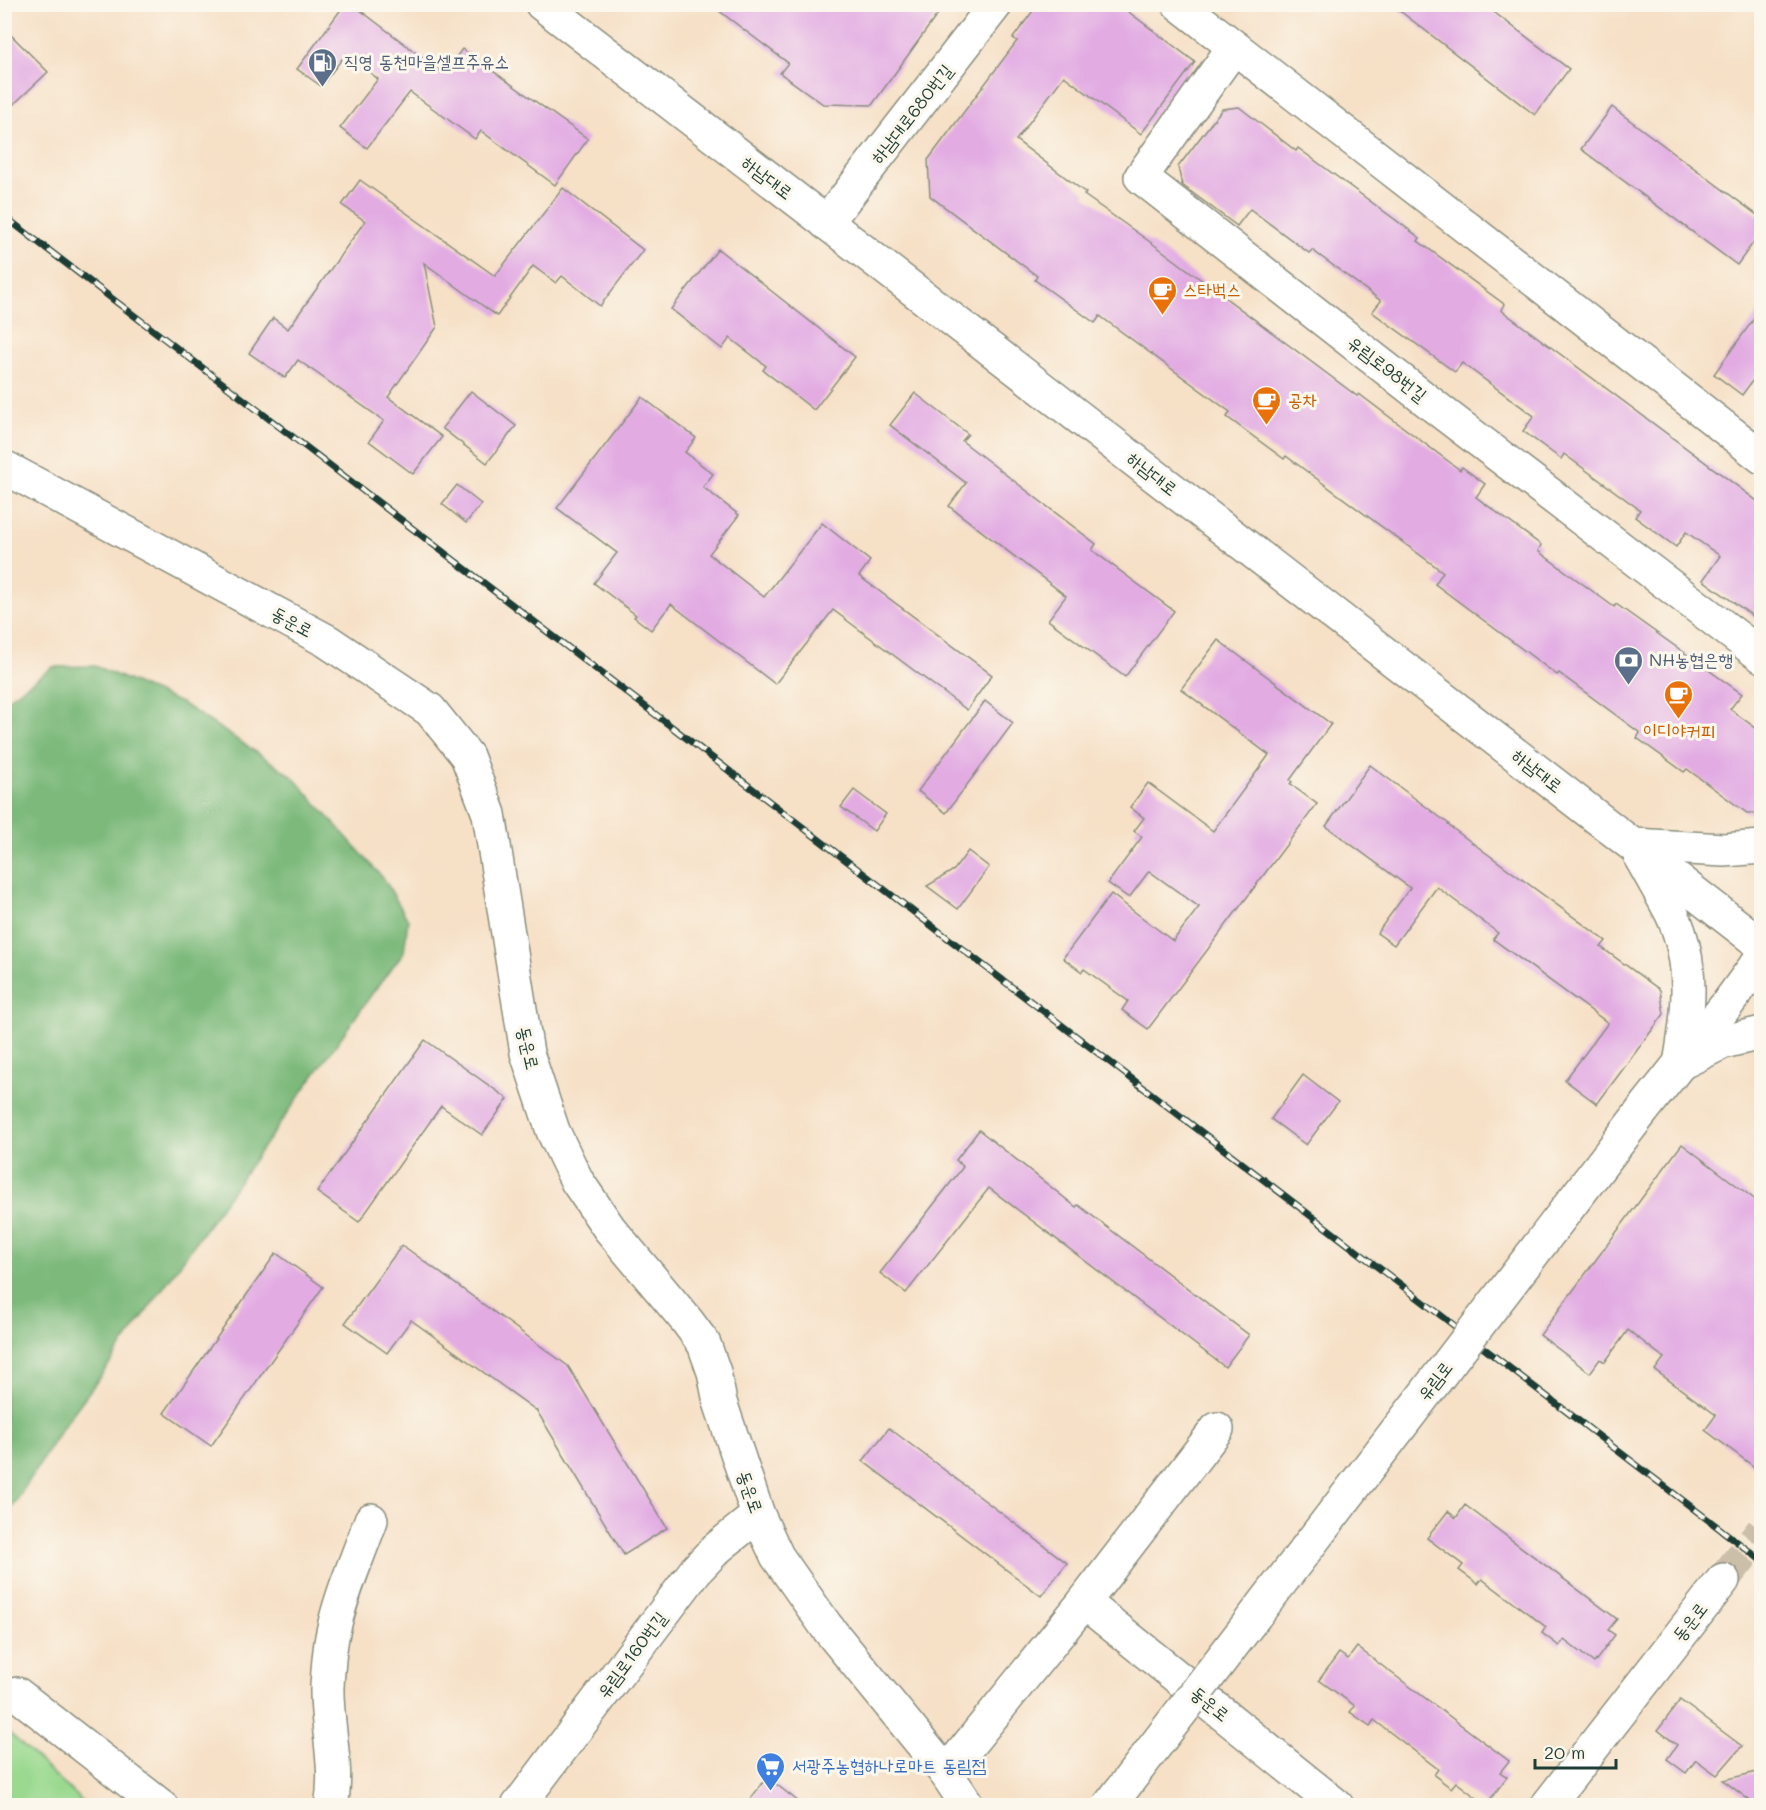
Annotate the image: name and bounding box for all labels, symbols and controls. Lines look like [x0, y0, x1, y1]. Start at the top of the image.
fuel station icon: 직영 동천마을셀프주유소 [307, 46, 339, 88]
place label: 직영 동천마을셀프주유소 [344, 49, 509, 73]
street label: 하남대로680번길 [865, 58, 958, 168]
street label: 하남대로 [737, 150, 798, 204]
cafe icon: 스타벅스 [1146, 274, 1178, 316]
place label: 스타벅스 [1183, 277, 1241, 301]
street label: 유림로98번길 [1343, 330, 1432, 407]
cafe icon: 공차 [1251, 384, 1283, 426]
place label: 공차 [1288, 387, 1317, 411]
street label: 하남대로 [1122, 446, 1183, 501]
street label: 동운로 [268, 600, 317, 642]
bank icon: NH농협은행 [1612, 644, 1644, 686]
place label: NH농협은행 [1649, 647, 1733, 671]
cafe icon: 이디야커피 [1663, 678, 1695, 720]
place label: 이디야커피 [1643, 718, 1715, 742]
street label: 하남대로 [1507, 743, 1568, 798]
street label: 동운로 [512, 1024, 546, 1072]
street label: 유림로 [1411, 1356, 1457, 1405]
street label: 동운로 [733, 1467, 769, 1516]
street label: 동운로 [1666, 1597, 1712, 1646]
street label: 유림로160번길 [591, 1606, 672, 1703]
street label: 동운로 [1186, 1680, 1235, 1726]
scale bar [1535, 1732, 1616, 1770]
text: 20 m [1544, 1740, 1585, 1764]
supermarket icon: 서광주농협하나로마트 동림점 [755, 1750, 787, 1792]
place label: 서광주농협하나로마트 동림점 [792, 1753, 987, 1777]

